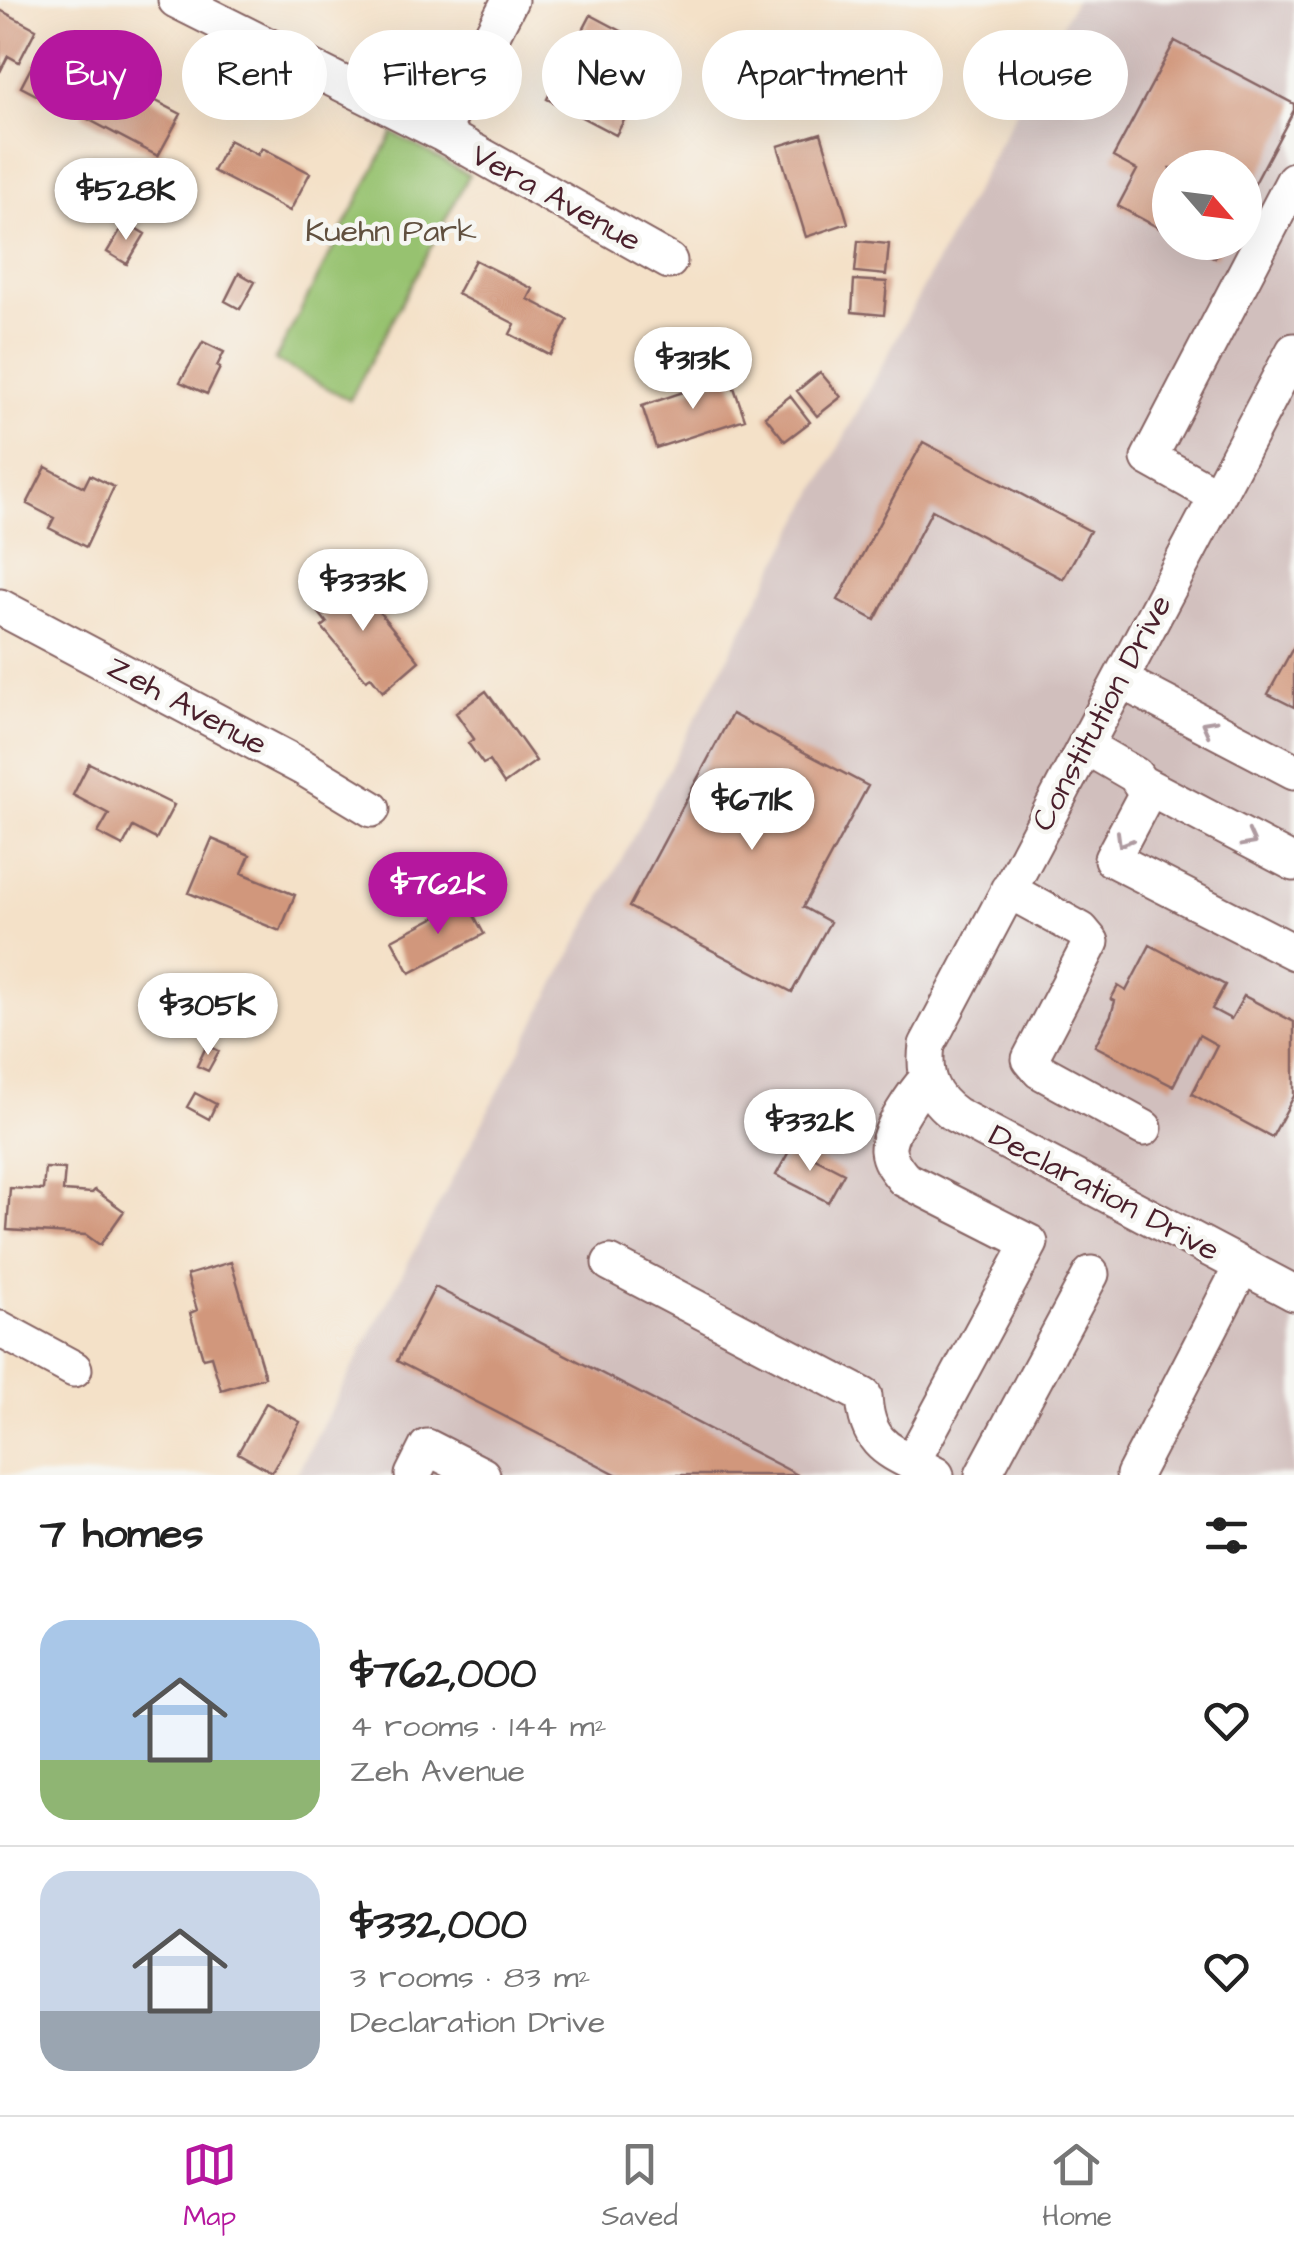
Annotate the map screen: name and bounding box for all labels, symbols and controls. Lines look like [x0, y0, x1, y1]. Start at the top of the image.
chip: Buy [30, 30, 162, 120]
chip: Rent [182, 30, 327, 120]
chip: Filters [347, 30, 522, 120]
chip: New [542, 30, 682, 120]
chip: Apartment [702, 30, 943, 120]
chip: House [963, 30, 1128, 120]
street label: Vera Avenue [463, 133, 649, 263]
north arrow [1152, 150, 1262, 260]
map controls [1152, 150, 1262, 260]
pin: $528K [56, 158, 196, 243]
text: $528K [77, 168, 175, 213]
park label: Kuehn Park [305, 209, 477, 254]
pin: $313K [623, 327, 763, 412]
text: $313K [656, 337, 730, 382]
pin: $333K [293, 549, 433, 634]
text: $333K [320, 559, 406, 604]
street label: Constitution Drive [1021, 587, 1183, 839]
street label: Zeh Avenue [99, 645, 275, 767]
one-way arrow [1200, 719, 1218, 738]
pin: $671K [682, 768, 822, 853]
text: $671K [711, 778, 793, 823]
one-way arrow [1239, 828, 1257, 847]
one-way arrow [1116, 829, 1135, 847]
pin: $762K [368, 852, 508, 937]
text: $762K [390, 862, 486, 907]
pin: $305K [138, 973, 278, 1058]
text: $305K [160, 983, 256, 1028]
pin: $332K [740, 1089, 880, 1174]
text: $332K [766, 1099, 854, 1144]
street label: Declaration Drive [981, 1113, 1227, 1273]
text: 7 homes [40, 1506, 204, 1564]
icon: filters [1199, 1508, 1254, 1563]
text: $762,000 [350, 1646, 537, 1704]
icon: home [120, 1660, 240, 1780]
icon: heart [1199, 1693, 1254, 1748]
text: 4 rooms · 144 m² [350, 1704, 607, 1749]
text: Zeh Avenue [350, 1749, 525, 1794]
text: $332,000 [350, 1897, 527, 1955]
icon: home [120, 1911, 240, 2031]
icon: heart [1199, 1944, 1254, 1999]
text: 3 rooms · 83 m² [350, 1955, 591, 2000]
text: Declaration Drive [350, 2000, 605, 2045]
tab: Map [182, 2137, 237, 2236]
tab: Saved [602, 2137, 678, 2236]
tab: Home [1042, 2137, 1112, 2236]

